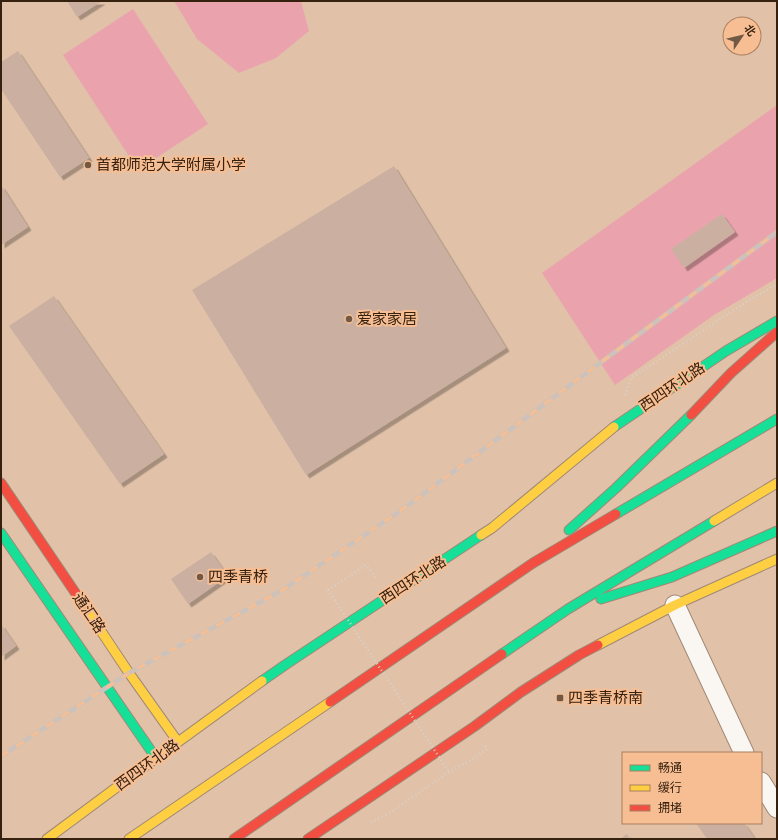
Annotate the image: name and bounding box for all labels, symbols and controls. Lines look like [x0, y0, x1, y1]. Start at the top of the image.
north arrow [722, 16, 762, 56]
text: 北 [740, 21, 760, 40]
place label: 首都师范大学附属小学 [96, 154, 246, 177]
marker: 首都师范大学附属小学 [83, 160, 93, 170]
place label: 爱家家居 [357, 308, 417, 331]
marker: 爱家家居 [344, 314, 354, 324]
street label: 西四环北路 [635, 357, 710, 418]
street label: 西四环北路 [376, 550, 451, 610]
place label: 四季青桥 [208, 566, 268, 589]
marker: 四季青桥 [195, 572, 205, 582]
street label: 通汇路 [66, 588, 111, 638]
place label: 四季青桥南 [568, 687, 643, 710]
marker: 四季青桥南 [555, 693, 565, 703]
street label: 西四环北路 [110, 734, 184, 797]
legend [622, 752, 762, 824]
text: 畅通 [658, 759, 682, 778]
text: 缓行 [658, 779, 682, 798]
text: 拥堵 [658, 799, 682, 818]

